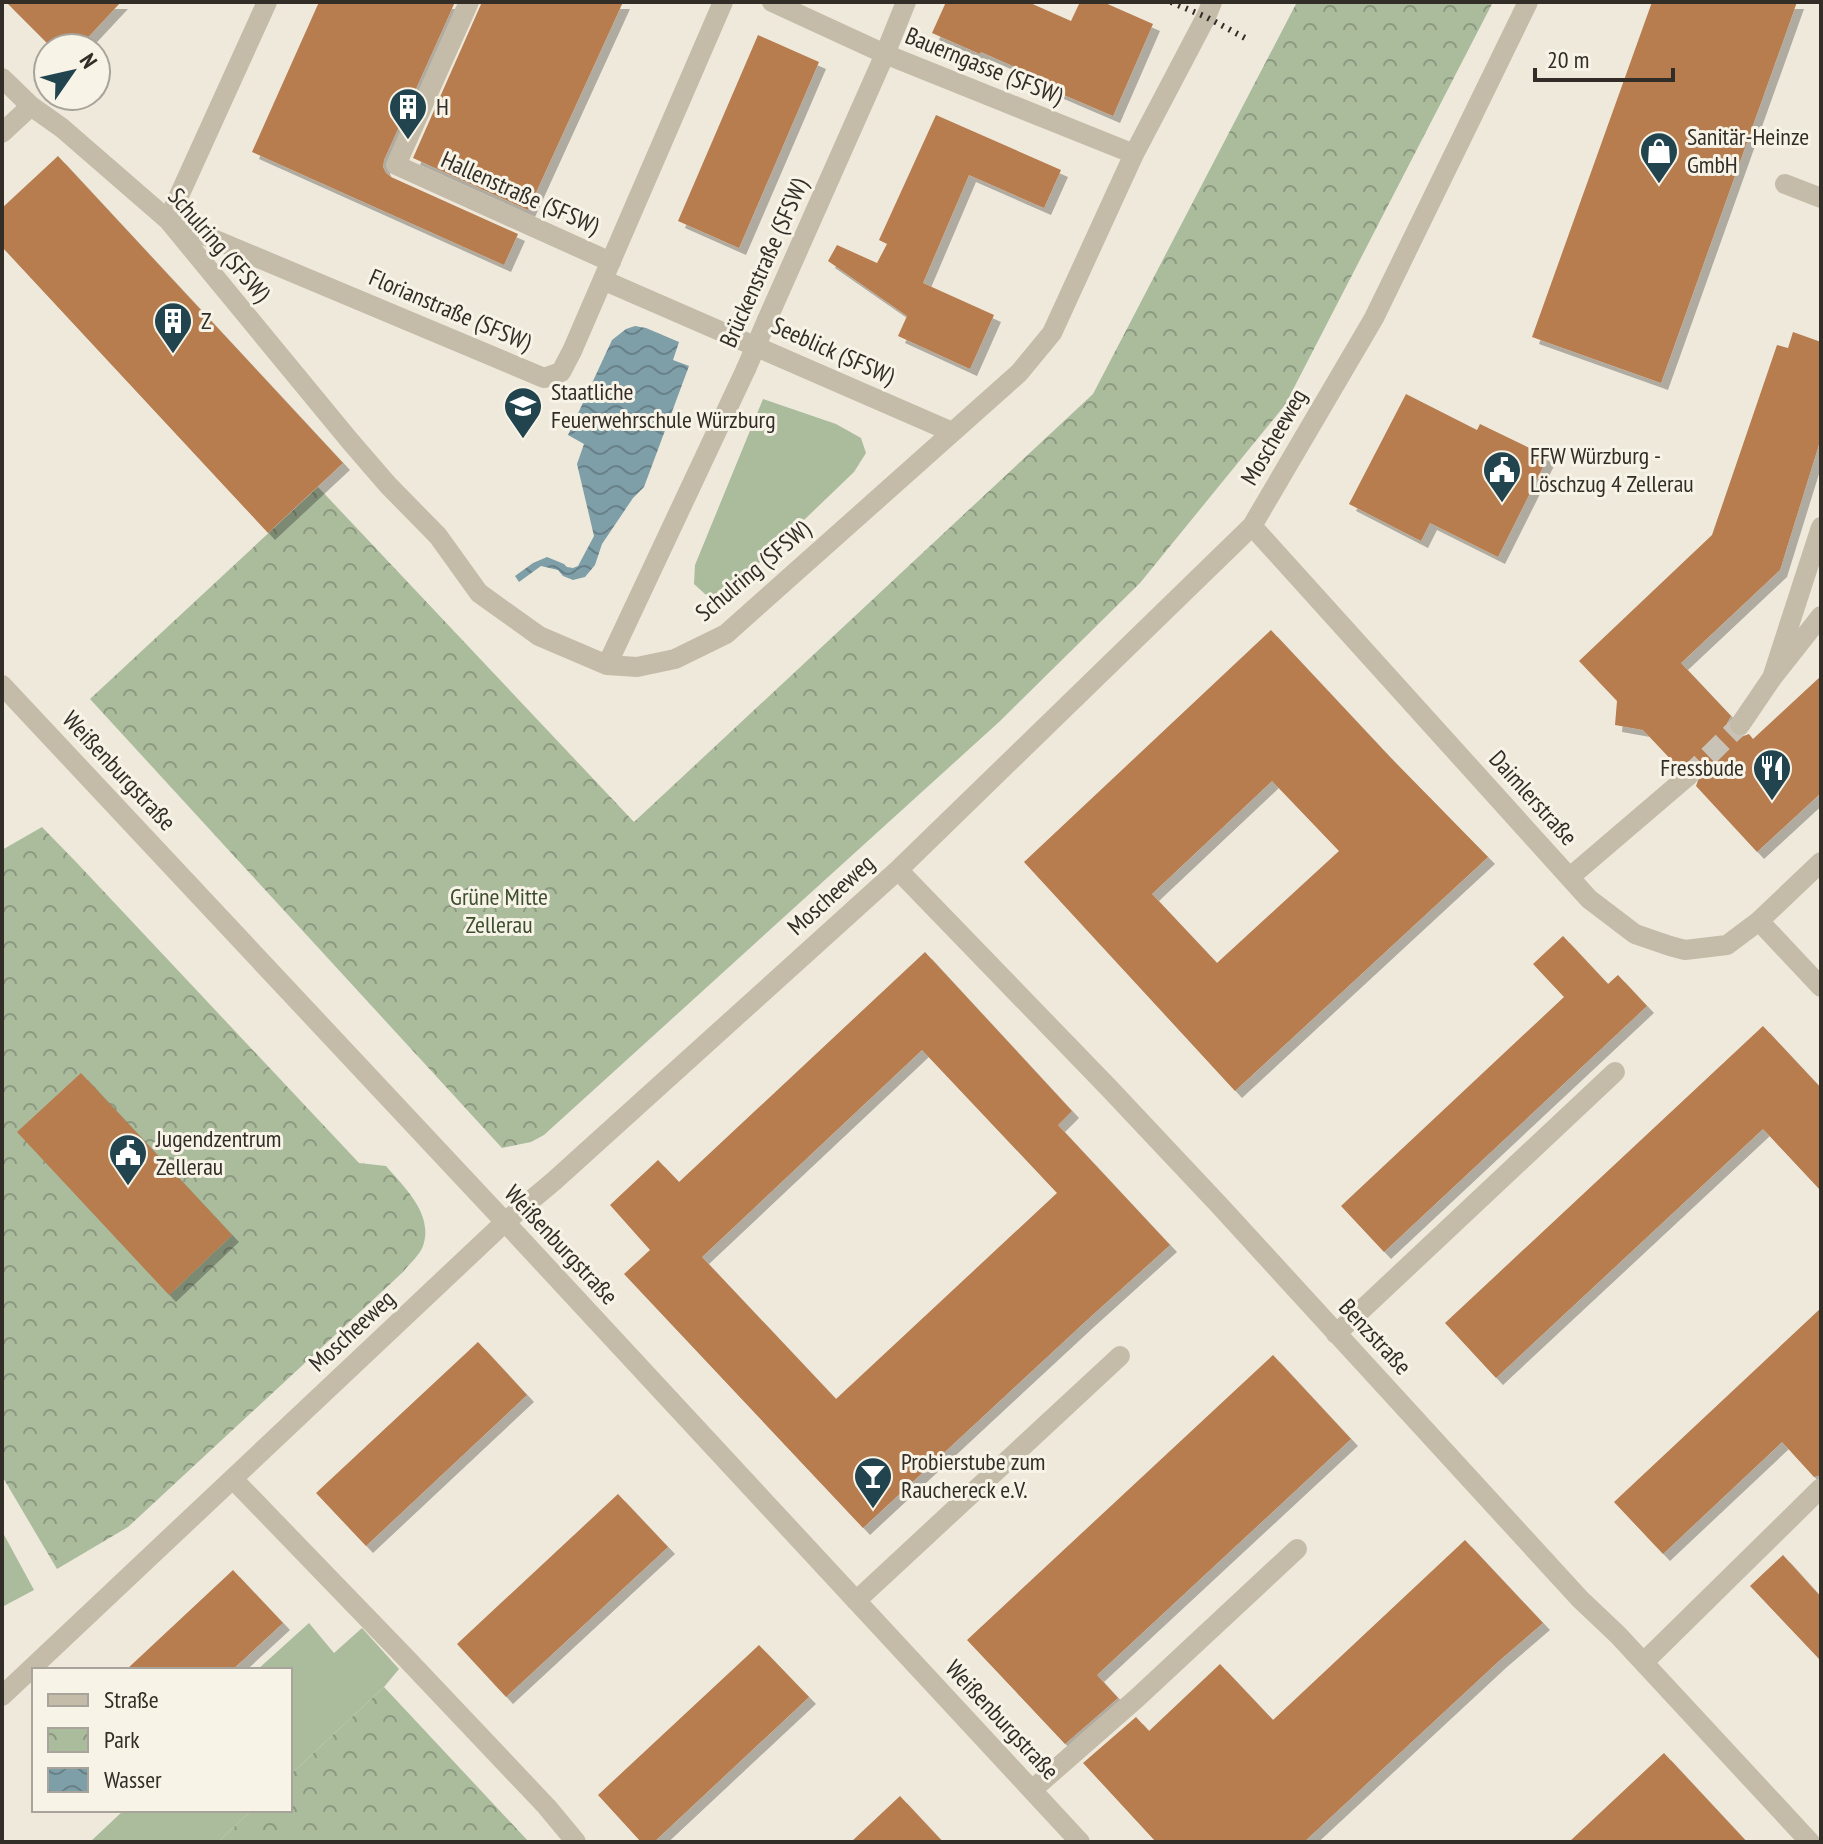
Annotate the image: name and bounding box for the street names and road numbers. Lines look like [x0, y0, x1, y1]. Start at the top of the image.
street label: Bauerngasse (SFSW) [901, 20, 1068, 111]
street label: Hallenstraße (SFSW) [436, 144, 604, 241]
street label: Brückenstraße (SFSW) [712, 173, 815, 352]
street label: Schulring (SFSW) [161, 181, 278, 308]
street label: Florianstraße (SFSW) [364, 261, 536, 358]
street label: Seeblick (SFSW) [767, 310, 900, 392]
street label: Moscheeweg [1234, 383, 1314, 491]
street label: Schulring (SFSW) [689, 513, 817, 628]
street label: Weißenburgstraße [56, 704, 183, 837]
street label: Daimlerstraße [1482, 744, 1584, 852]
street label: Moscheeweg [781, 848, 881, 942]
street label: Weißenburgstraße [498, 1178, 625, 1311]
street label: Moscheeweg [302, 1283, 401, 1378]
street label: Benzstraße [1332, 1292, 1418, 1381]
street label: Weißenburgstraße [939, 1653, 1066, 1786]

